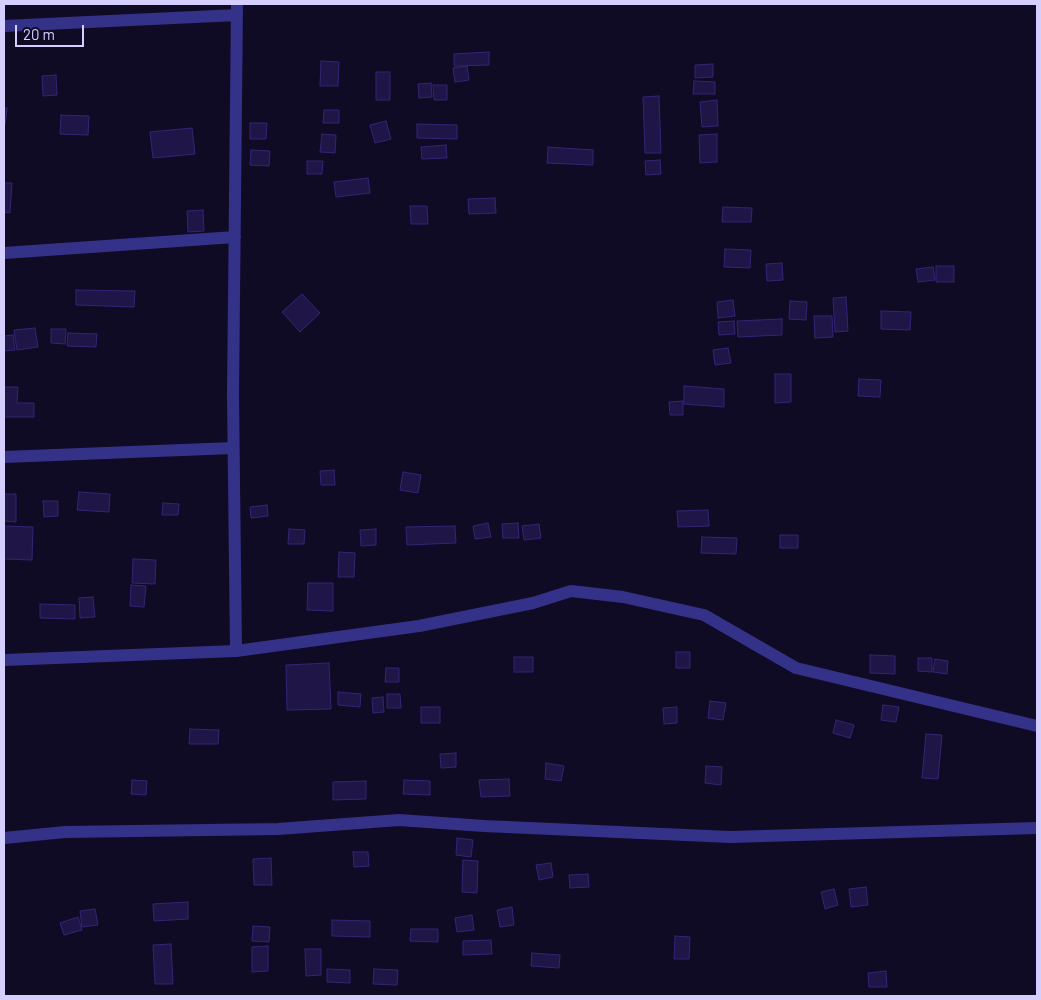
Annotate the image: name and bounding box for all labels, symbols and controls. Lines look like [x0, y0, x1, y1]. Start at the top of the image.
scale bar [18, 15, 86, 47]
text: 20 m [23, 25, 55, 43]

